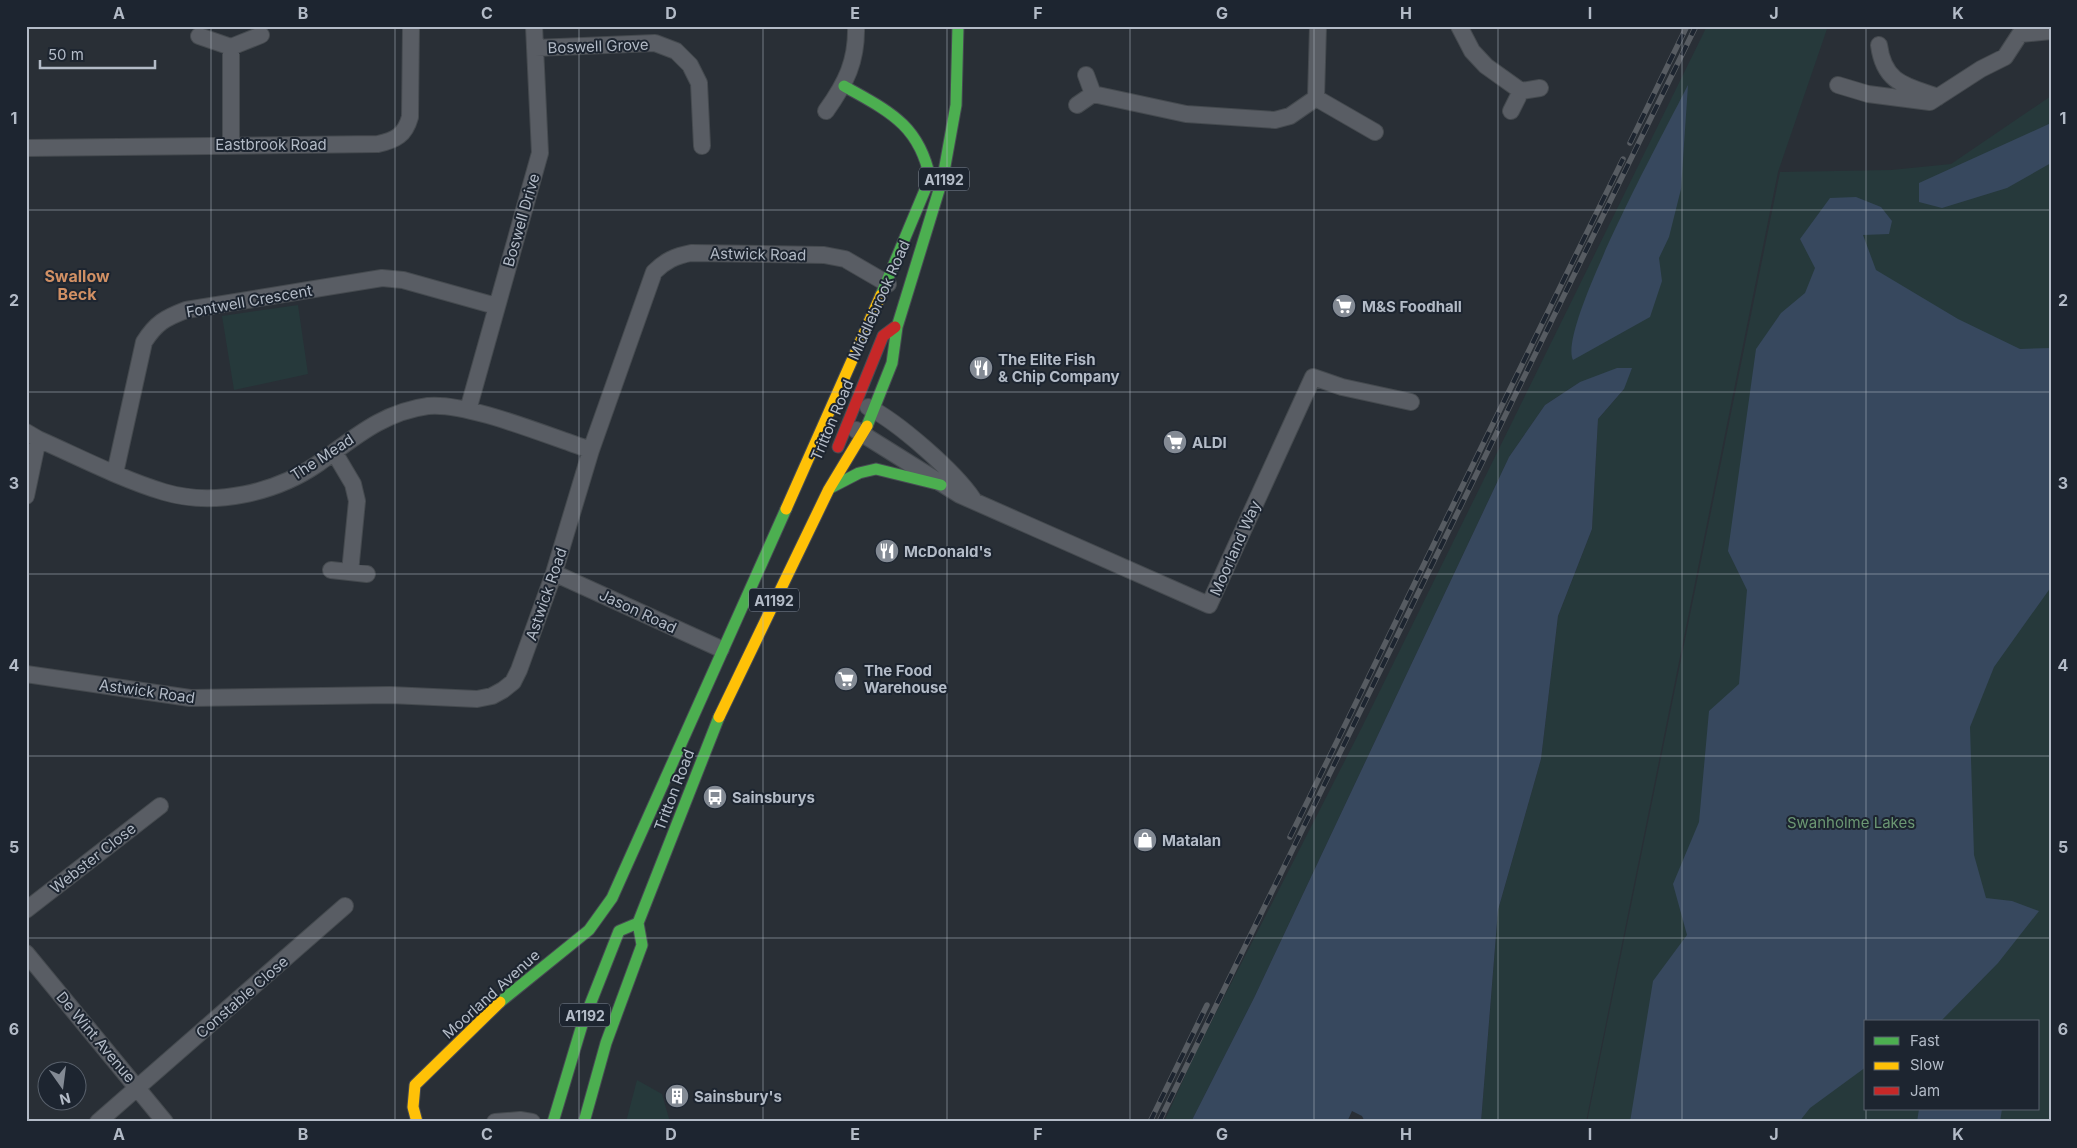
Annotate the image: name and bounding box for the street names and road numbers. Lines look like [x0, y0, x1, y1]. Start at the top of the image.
street label: Boswell Grove [547, 35, 649, 57]
street label: Eastbrook Road [215, 135, 327, 154]
road number: A1192 [919, 168, 969, 190]
street label: Boswell Drive [499, 171, 543, 269]
street label: Middlebrook Road [844, 237, 914, 363]
street label: Astwick Road [710, 244, 806, 264]
street label: Fontwell Crescent [185, 281, 314, 321]
street label: Tritton Road [806, 377, 858, 463]
street label: The Mead [287, 430, 357, 484]
street label: Moorland Way [1205, 497, 1265, 599]
street label: Astwick Road [521, 545, 571, 643]
street label: Jason Road [596, 585, 680, 637]
road number: A1192 [749, 588, 799, 612]
street label: Astwick Road [98, 675, 196, 707]
street label: Tritton Road [650, 746, 698, 834]
street label: Webster Close [46, 819, 140, 897]
street label: Moorland Avenue [438, 945, 544, 1043]
street label: Constable Close [192, 952, 292, 1042]
street label: De Wint Avenue [52, 988, 140, 1086]
road number: A1192 [560, 1004, 610, 1026]

